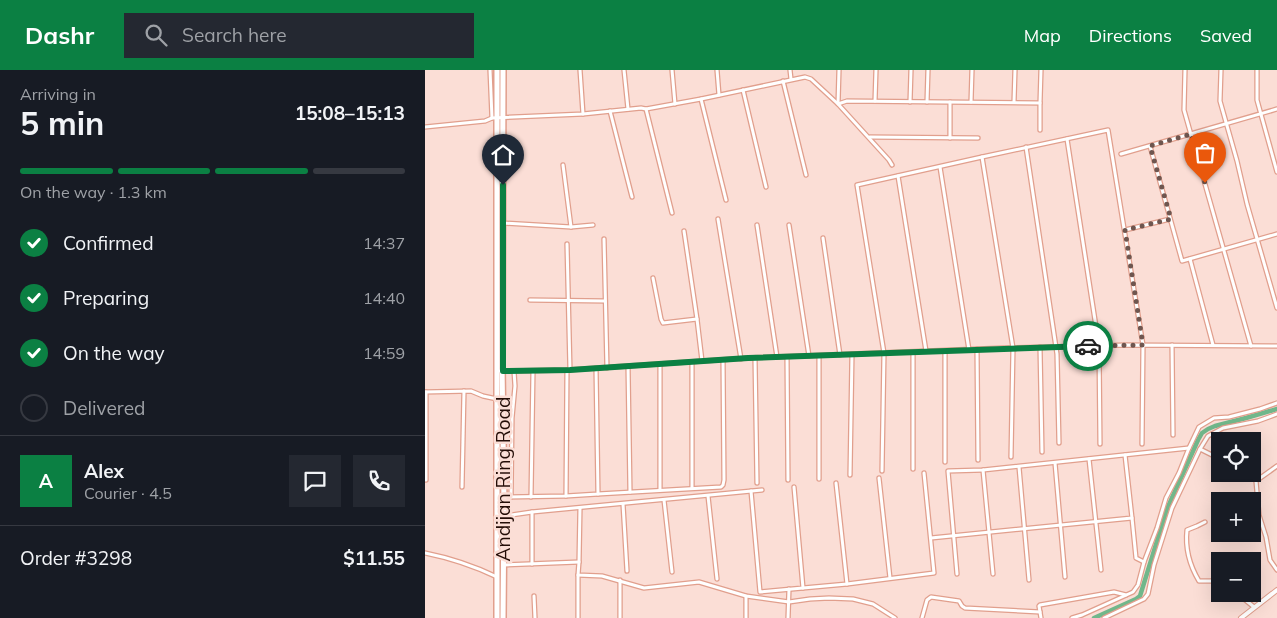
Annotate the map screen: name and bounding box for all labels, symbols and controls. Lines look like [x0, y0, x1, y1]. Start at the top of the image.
search box [124, 13, 474, 58]
text: Dashr [25, 20, 94, 50]
icon: search [142, 21, 170, 49]
text: Search here [182, 23, 287, 47]
text: Map [1024, 24, 1061, 47]
text: Directions [1089, 24, 1172, 47]
text: Saved [1200, 24, 1252, 47]
text: Arriving in [20, 84, 96, 104]
text: 15:08–15:13 [295, 101, 405, 125]
text: 5 min [20, 103, 104, 143]
pin [1184, 132, 1226, 183]
pin [482, 134, 524, 185]
icon: bag [1191, 139, 1219, 167]
icon: home [489, 141, 517, 169]
text: On the way · 1.3 km [20, 182, 167, 202]
icon: check [20, 229, 48, 257]
text: Confirmed [63, 231, 154, 255]
text: 14:37 [363, 233, 405, 253]
icon: check [20, 284, 48, 312]
text: Preparing [63, 286, 149, 310]
text: 14:40 [363, 288, 405, 308]
courier [1063, 321, 1113, 371]
icon: car [1074, 332, 1102, 360]
icon: check [20, 339, 48, 367]
text: On the way [63, 341, 165, 365]
text: 14:59 [363, 343, 405, 363]
text: Delivered [63, 396, 145, 420]
street label: Andijan Ring Road [491, 397, 515, 561]
map controls [1211, 432, 1261, 602]
button: locate [1211, 432, 1261, 482]
button: chat [289, 455, 341, 507]
button: phone [353, 455, 405, 507]
text: Alex [84, 459, 124, 483]
text: A [39, 469, 53, 493]
text: Courier · 4.5 [84, 483, 172, 503]
button: + [1211, 492, 1261, 542]
text: Order #3298 [20, 546, 132, 570]
text: $11.55 [343, 546, 405, 570]
button: − [1211, 552, 1261, 602]

